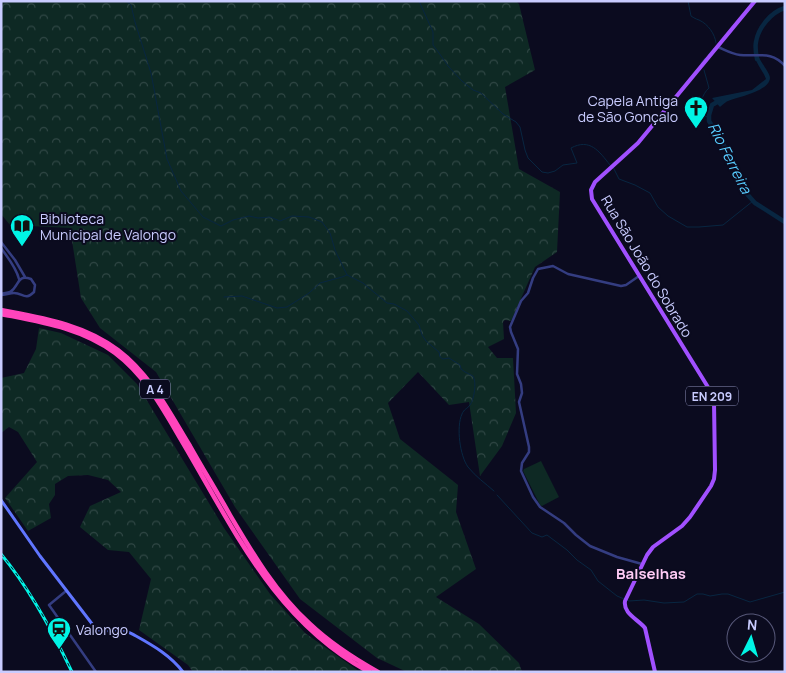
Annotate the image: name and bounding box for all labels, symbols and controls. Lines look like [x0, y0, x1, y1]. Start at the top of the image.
place label: Capela Antiga de São Gonçalo [578, 91, 678, 126]
church icon: Capela Antiga de São Gonçalo [683, 95, 709, 129]
water label: Rio Ferreira [703, 119, 757, 198]
street label: Rua São João do Sobrado [597, 191, 697, 341]
place label: Biblioteca Municipal de Valongo [40, 209, 176, 244]
library icon: Biblioteca Municipal de Valongo [9, 213, 35, 247]
road number: A 4 [140, 379, 170, 398]
road number: EN 209 [686, 386, 738, 406]
district label: Balselhas [616, 563, 686, 584]
north arrow [726, 613, 776, 663]
text: N [746, 615, 758, 634]
station icon: Valongo [46, 616, 72, 650]
place label: Valongo [76, 620, 128, 639]

